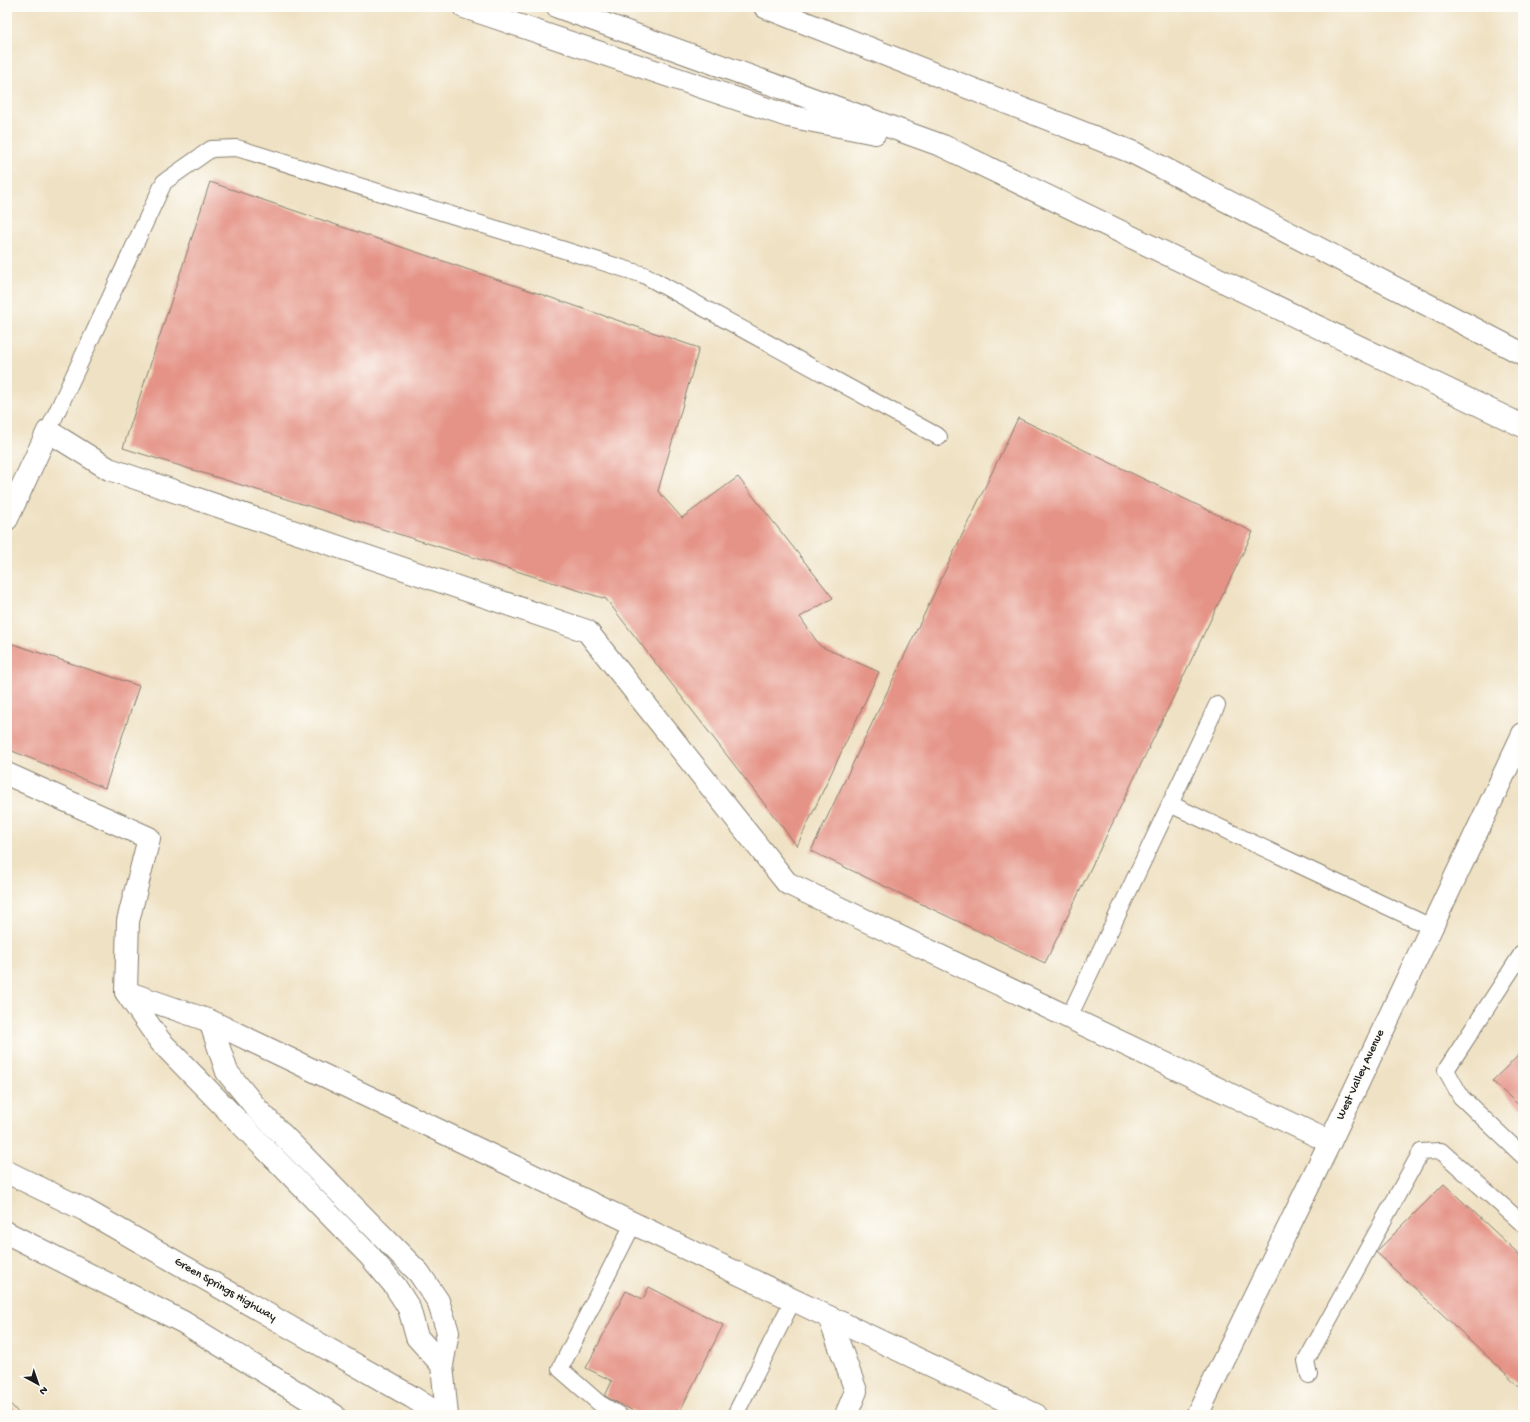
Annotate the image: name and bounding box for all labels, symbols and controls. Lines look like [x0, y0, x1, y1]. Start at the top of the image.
street label: West Valley Avenue [1334, 1027, 1388, 1122]
street label: Green Springs Highway [172, 1255, 279, 1325]
north arrow [18, 1364, 58, 1404]
text: N [37, 1383, 50, 1397]

